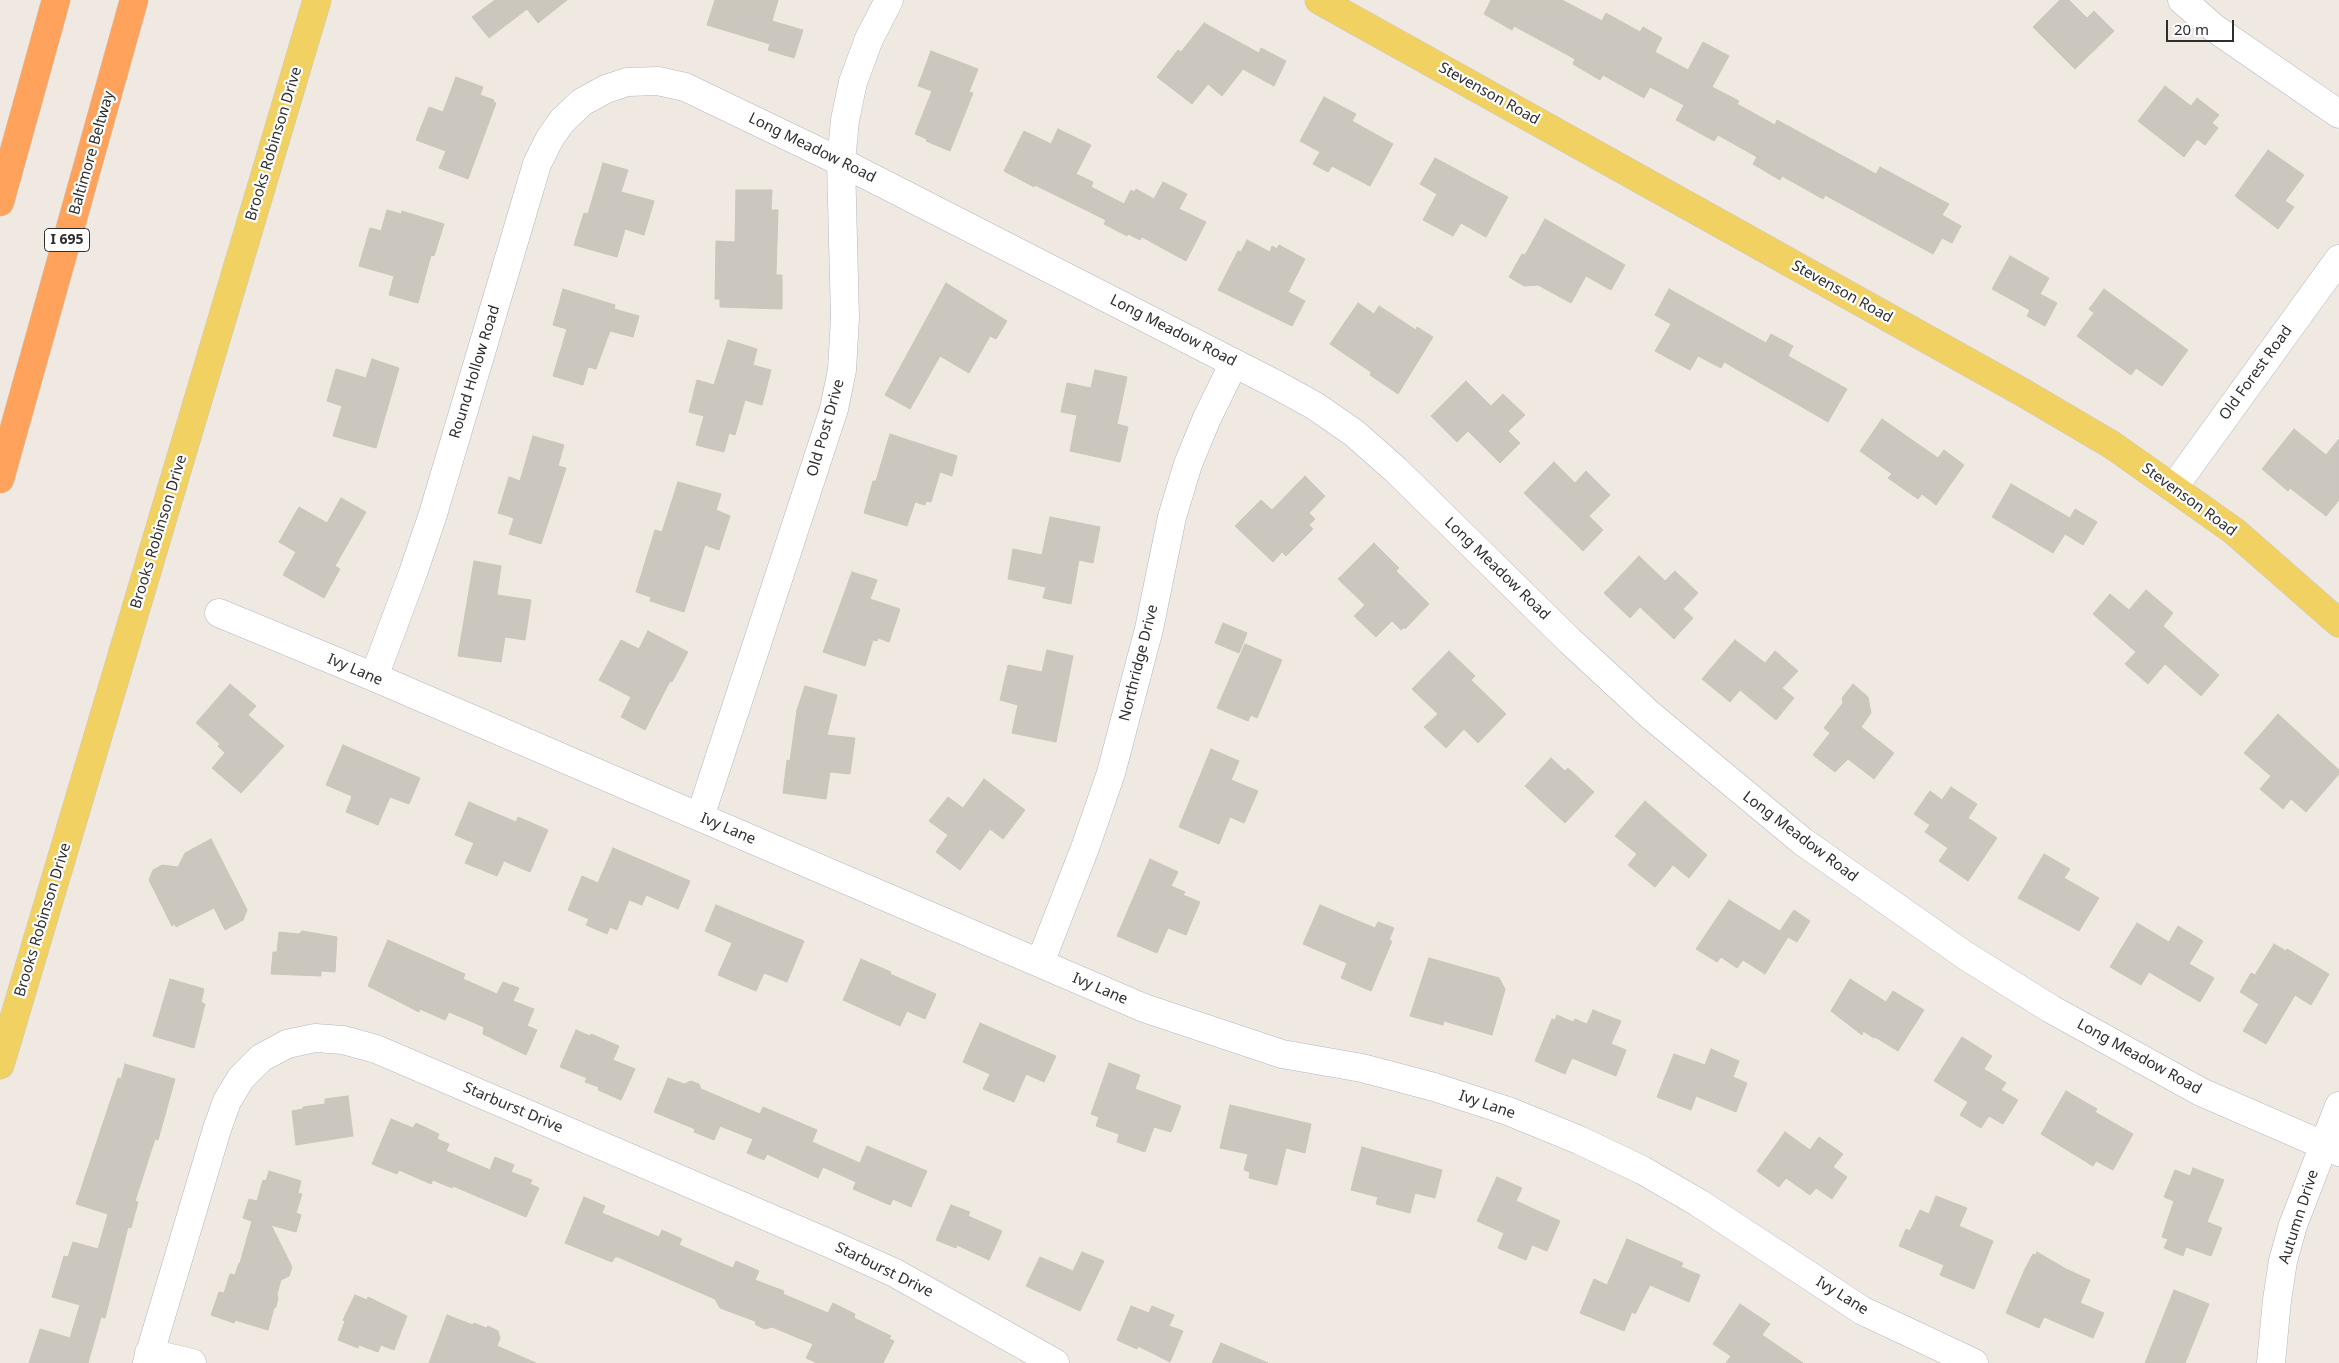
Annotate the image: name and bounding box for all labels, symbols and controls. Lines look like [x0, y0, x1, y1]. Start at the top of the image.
scale bar [2169, 10, 2236, 42]
text: 20 m [2174, 19, 2209, 39]
street label: Stevenson Road [1435, 59, 1543, 129]
street label: Brooks Robinson Drive [242, 65, 306, 223]
street label: Baltimore Beltway [66, 89, 118, 217]
street label: Long Meadow Road [745, 109, 879, 187]
road number: I 695 [44, 228, 90, 252]
street label: Stevenson Road [1788, 257, 1896, 327]
street label: Long Meadow Road [1107, 291, 1239, 371]
street label: Round Hollow Road [446, 303, 504, 441]
street label: Old Forest Road [2216, 322, 2296, 424]
street label: Old Post Drive [804, 377, 848, 479]
street label: Brooks Robinson Drive [127, 453, 191, 611]
street label: Stevenson Road [2138, 460, 2240, 540]
street label: Long Meadow Road [1441, 514, 1553, 624]
street label: Northridge Drive [1116, 603, 1162, 723]
street label: Ivy Lane [325, 650, 385, 690]
street label: Long Meadow Road [1739, 788, 1861, 886]
street label: Ivy Lane [698, 809, 758, 849]
street label: Brooks Robinson Drive [11, 841, 75, 999]
street label: Ivy Lane [1070, 969, 1130, 1009]
street label: Long Meadow Road [2074, 1015, 2204, 1099]
street label: Starburst Drive [460, 1079, 566, 1137]
street label: Ivy Lane [1457, 1087, 1517, 1123]
street label: Autumn Drive [2275, 1168, 2323, 1266]
street label: Starburst Drive [832, 1239, 936, 1301]
street label: Ivy Lane [1813, 1273, 1871, 1319]

